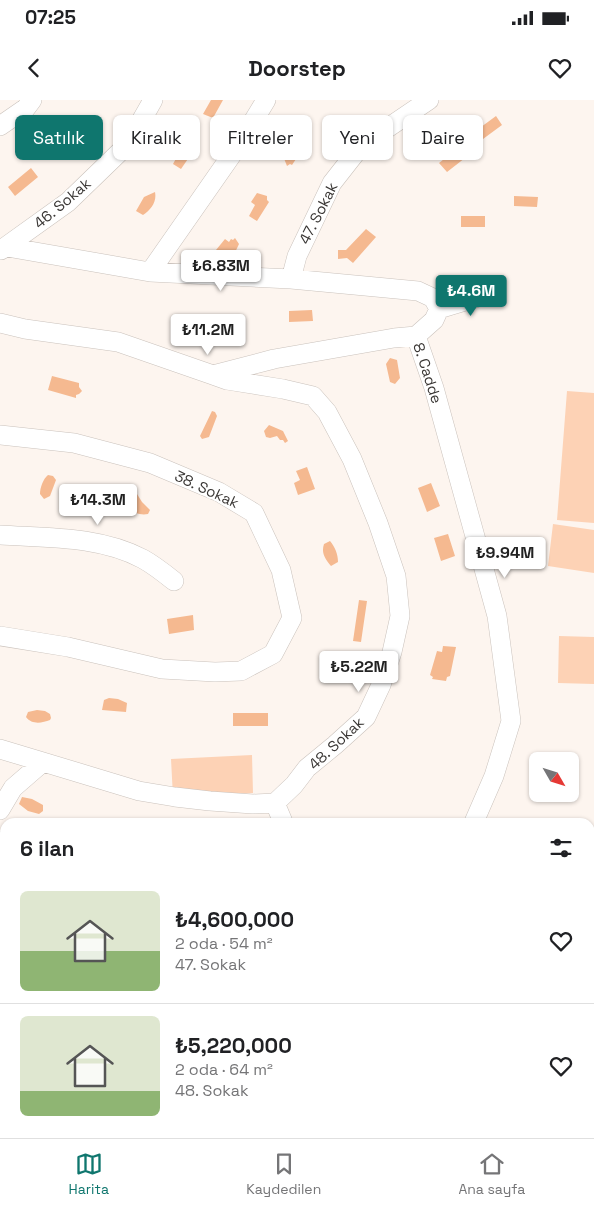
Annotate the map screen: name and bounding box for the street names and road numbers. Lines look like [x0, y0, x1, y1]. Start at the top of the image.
street label: 46. Sokak [30, 174, 94, 232]
street label: 47. Sokak [294, 179, 342, 247]
street label: 8. Cadde [409, 340, 447, 406]
street label: 38. Sokak [172, 466, 242, 512]
street label: 48. Sokak [304, 713, 368, 773]

